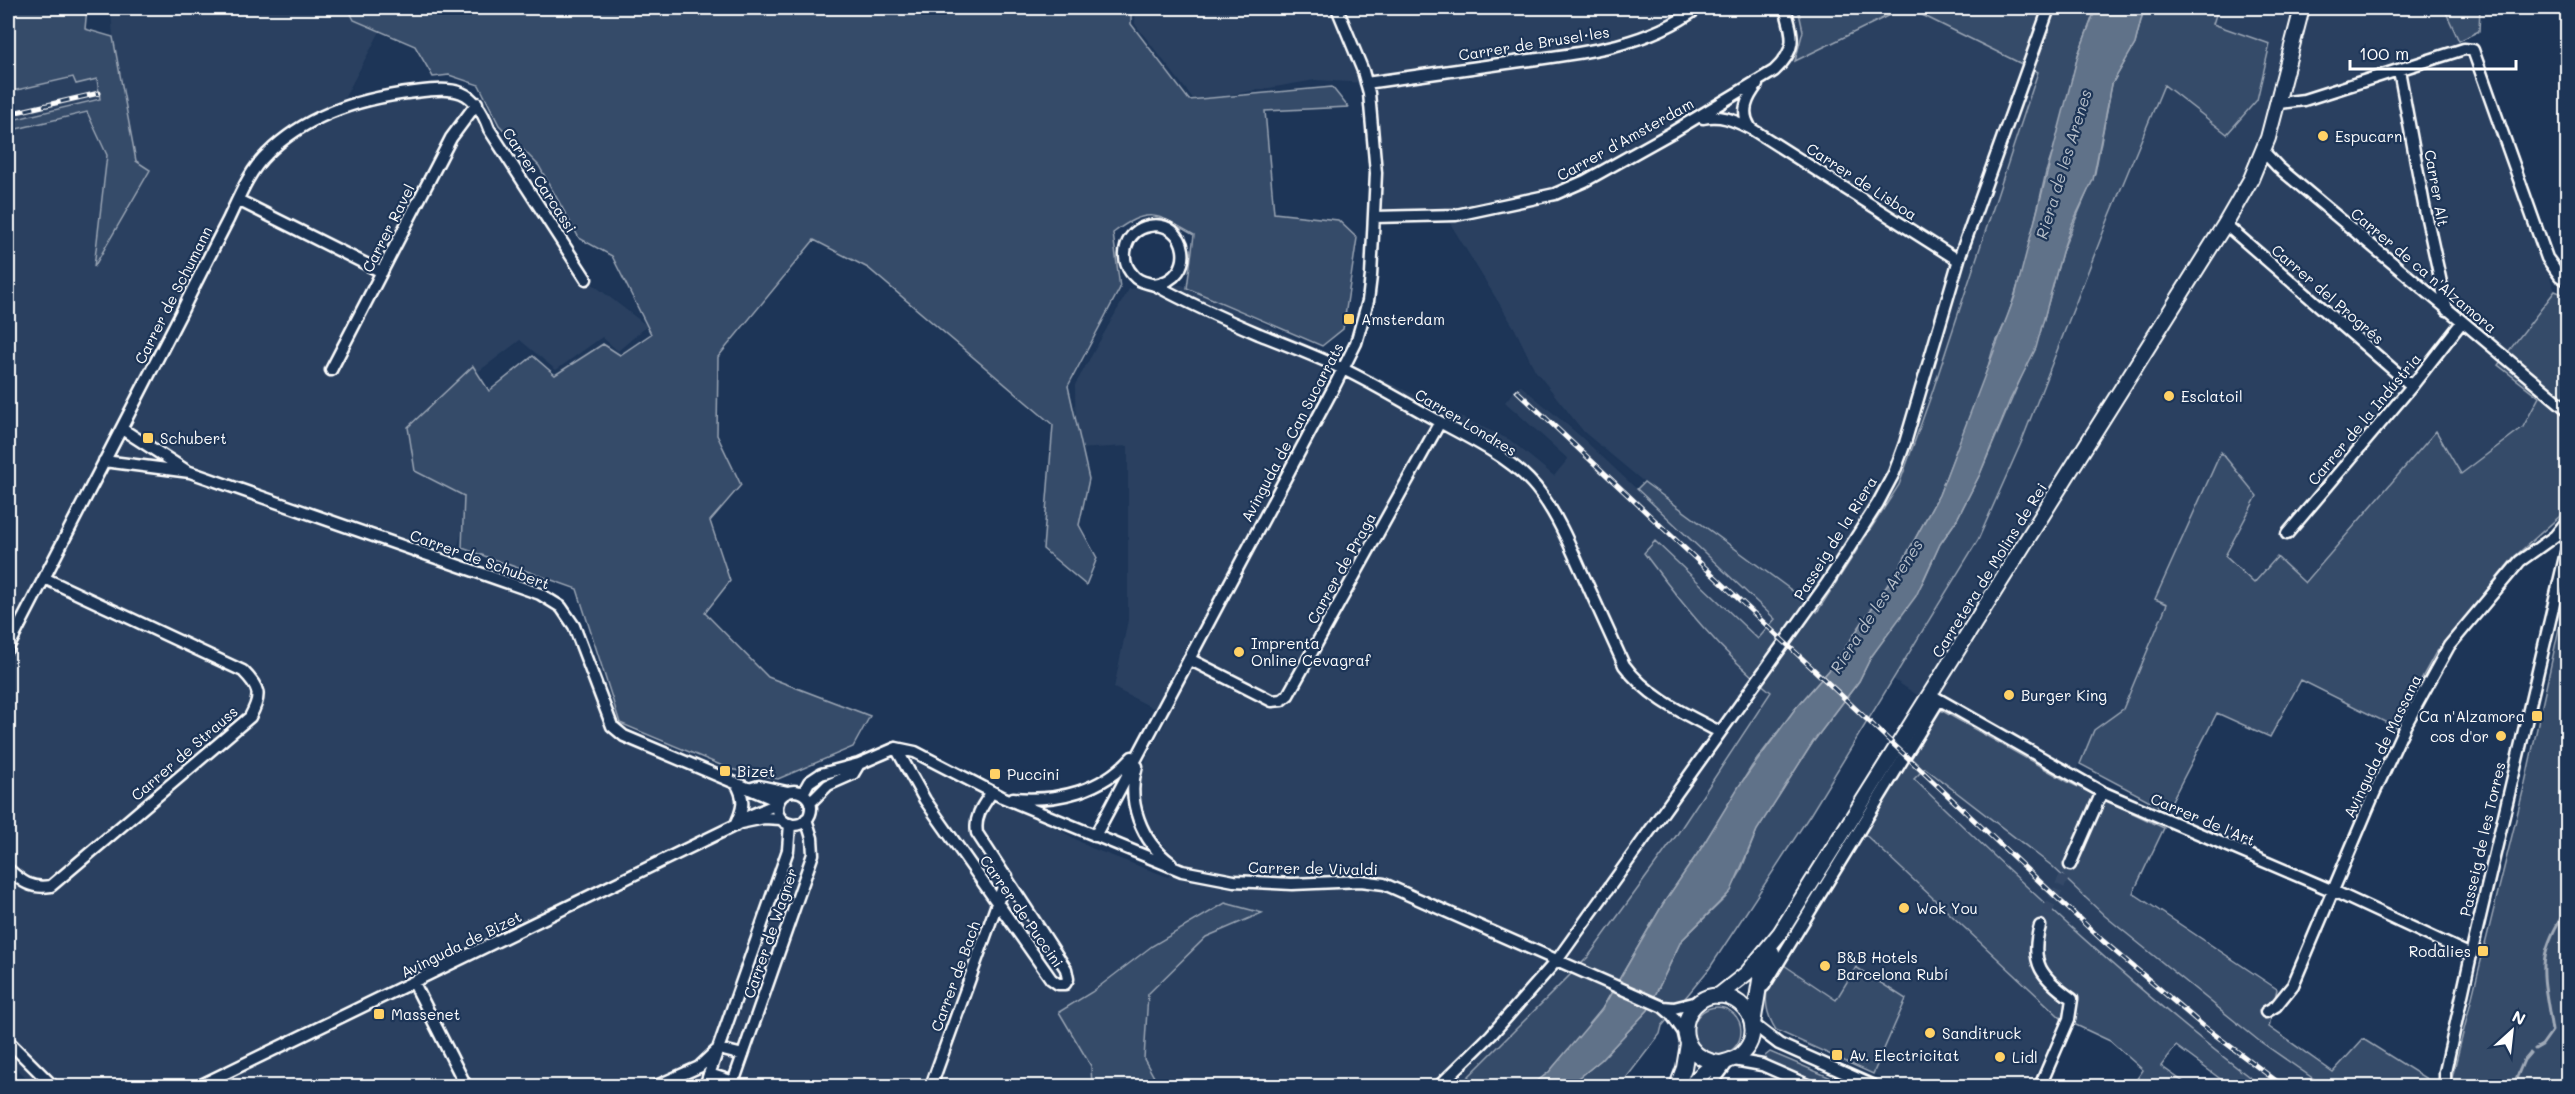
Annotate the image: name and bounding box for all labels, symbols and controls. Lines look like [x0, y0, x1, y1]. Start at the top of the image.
street label: Carrer de Brusel·les [1457, 21, 1611, 65]
scale bar [2350, 33, 2516, 71]
text: 100 m [2359, 41, 2409, 65]
water label: Riera de les Arenes [2030, 86, 2096, 242]
street label: Carrer d'Amsterdam [1553, 93, 1697, 185]
street label: Carrer Carcassi [498, 124, 582, 236]
place label: Espucarn [2335, 126, 2402, 146]
marker: Espucarn [2316, 129, 2330, 143]
street label: Carrer de Lisboa [1803, 138, 1921, 224]
street label: Carrer Alt [2420, 148, 2454, 228]
street label: Carrer Ravel [357, 180, 419, 276]
street label: Carrer de ca n'Alzamora [2347, 203, 2501, 337]
street label: Carrer de Schumann [130, 223, 216, 367]
street label: Carrer del Progrés [2268, 240, 2388, 348]
place label: Amsterdam [1361, 309, 1445, 329]
marker: Amsterdam [1342, 312, 1356, 326]
street label: Avinguda de Can Sucarrats [1236, 339, 1348, 525]
street label: Carrer de la Indústria [2303, 349, 2425, 489]
street label: Carrer Londres [1411, 384, 1521, 460]
place label: Esclatoil [2181, 386, 2243, 406]
marker: Esclatoil [2162, 389, 2176, 403]
place label: Schubert [160, 428, 227, 448]
marker: Schubert [141, 431, 155, 445]
street label: Passeig de la Riera [1789, 472, 1881, 604]
street label: Carretera de Molins de Rei [1927, 479, 2051, 661]
street label: Carrer de Praga [1302, 509, 1380, 627]
street label: Carrer de Schubert [407, 524, 553, 594]
water label: Riera de les Arenes [1825, 535, 1927, 677]
place label: Imprenta Online Cevagraf [1251, 633, 1372, 670]
marker: Imprenta Online Cevagraf [1232, 645, 1246, 659]
street label: Avinguda de Massana [2339, 671, 2425, 821]
place label: Burger King [2021, 685, 2107, 705]
marker: Burger King [2002, 688, 2016, 702]
street label: Carrer de Strauss [126, 701, 242, 805]
place label: Ca n'Alzamora [2419, 706, 2525, 726]
marker: Ca n'Alzamora [2530, 709, 2544, 723]
place label: cos d'or [2430, 726, 2489, 746]
marker: cos d'or [2494, 729, 2508, 743]
street label: Passeig de les Torres [2454, 760, 2510, 918]
place label: Bizet [737, 761, 775, 781]
marker: Bizet [718, 764, 732, 778]
place label: Puccini [1007, 764, 1060, 784]
marker: Puccini [988, 767, 1002, 781]
street label: Carrer de l'Art [2148, 788, 2258, 850]
street label: Carrer de Puccini [976, 851, 1068, 971]
street label: Carrer de Vivaldi [1248, 857, 1378, 879]
street label: Carrer de Wagner [738, 865, 802, 1001]
place label: Wok You [1916, 898, 1978, 918]
marker: Wok You [1897, 901, 1911, 915]
street label: Avinguda de Bizet [397, 906, 525, 982]
street label: Carrer de Bach [926, 918, 984, 1034]
place label: Rodalies [2409, 941, 2471, 961]
marker: Rodalies [2476, 944, 2490, 958]
place label: B&B Hotels Barcelona Rubí [1837, 947, 1949, 984]
marker: B&B Hotels Barcelona Rubí [1818, 959, 1832, 973]
north arrow [2482, 1001, 2542, 1061]
place label: Massenet [391, 1004, 460, 1024]
text: N [2509, 1005, 2529, 1029]
marker: Massenet [372, 1007, 386, 1021]
place label: Sanditruck [1942, 1023, 2021, 1043]
marker: Sanditruck [1923, 1026, 1937, 1040]
place label: Av. Electricitat [1849, 1045, 1959, 1065]
place label: Lidl [2012, 1047, 2038, 1067]
marker: Av. Electricitat [1830, 1048, 1844, 1062]
marker: Lidl [1993, 1050, 2007, 1064]

